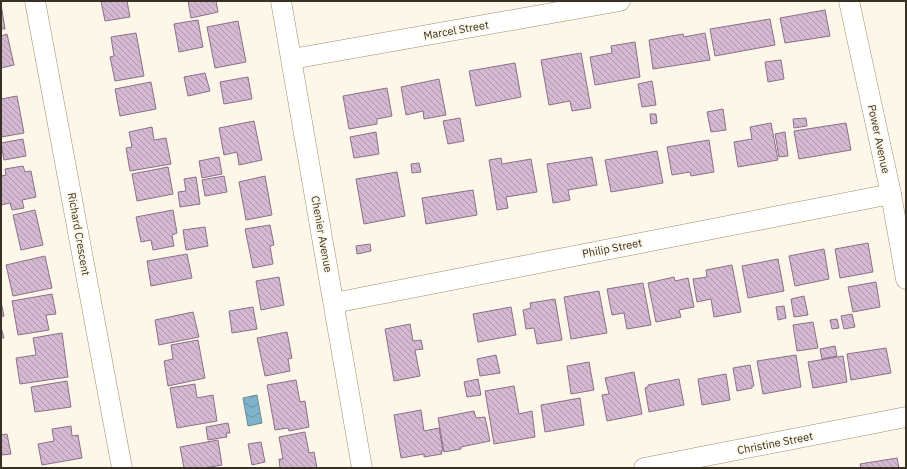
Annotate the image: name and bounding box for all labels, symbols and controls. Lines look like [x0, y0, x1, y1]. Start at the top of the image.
street label: Marcel Street [422, 17, 490, 43]
street label: Power Avenue [865, 103, 893, 175]
street label: Richard Crescent [65, 191, 93, 277]
street label: Chenier Avenue [308, 195, 336, 273]
street label: Philip Street [581, 235, 643, 261]
street label: Christine Street [736, 429, 814, 457]

